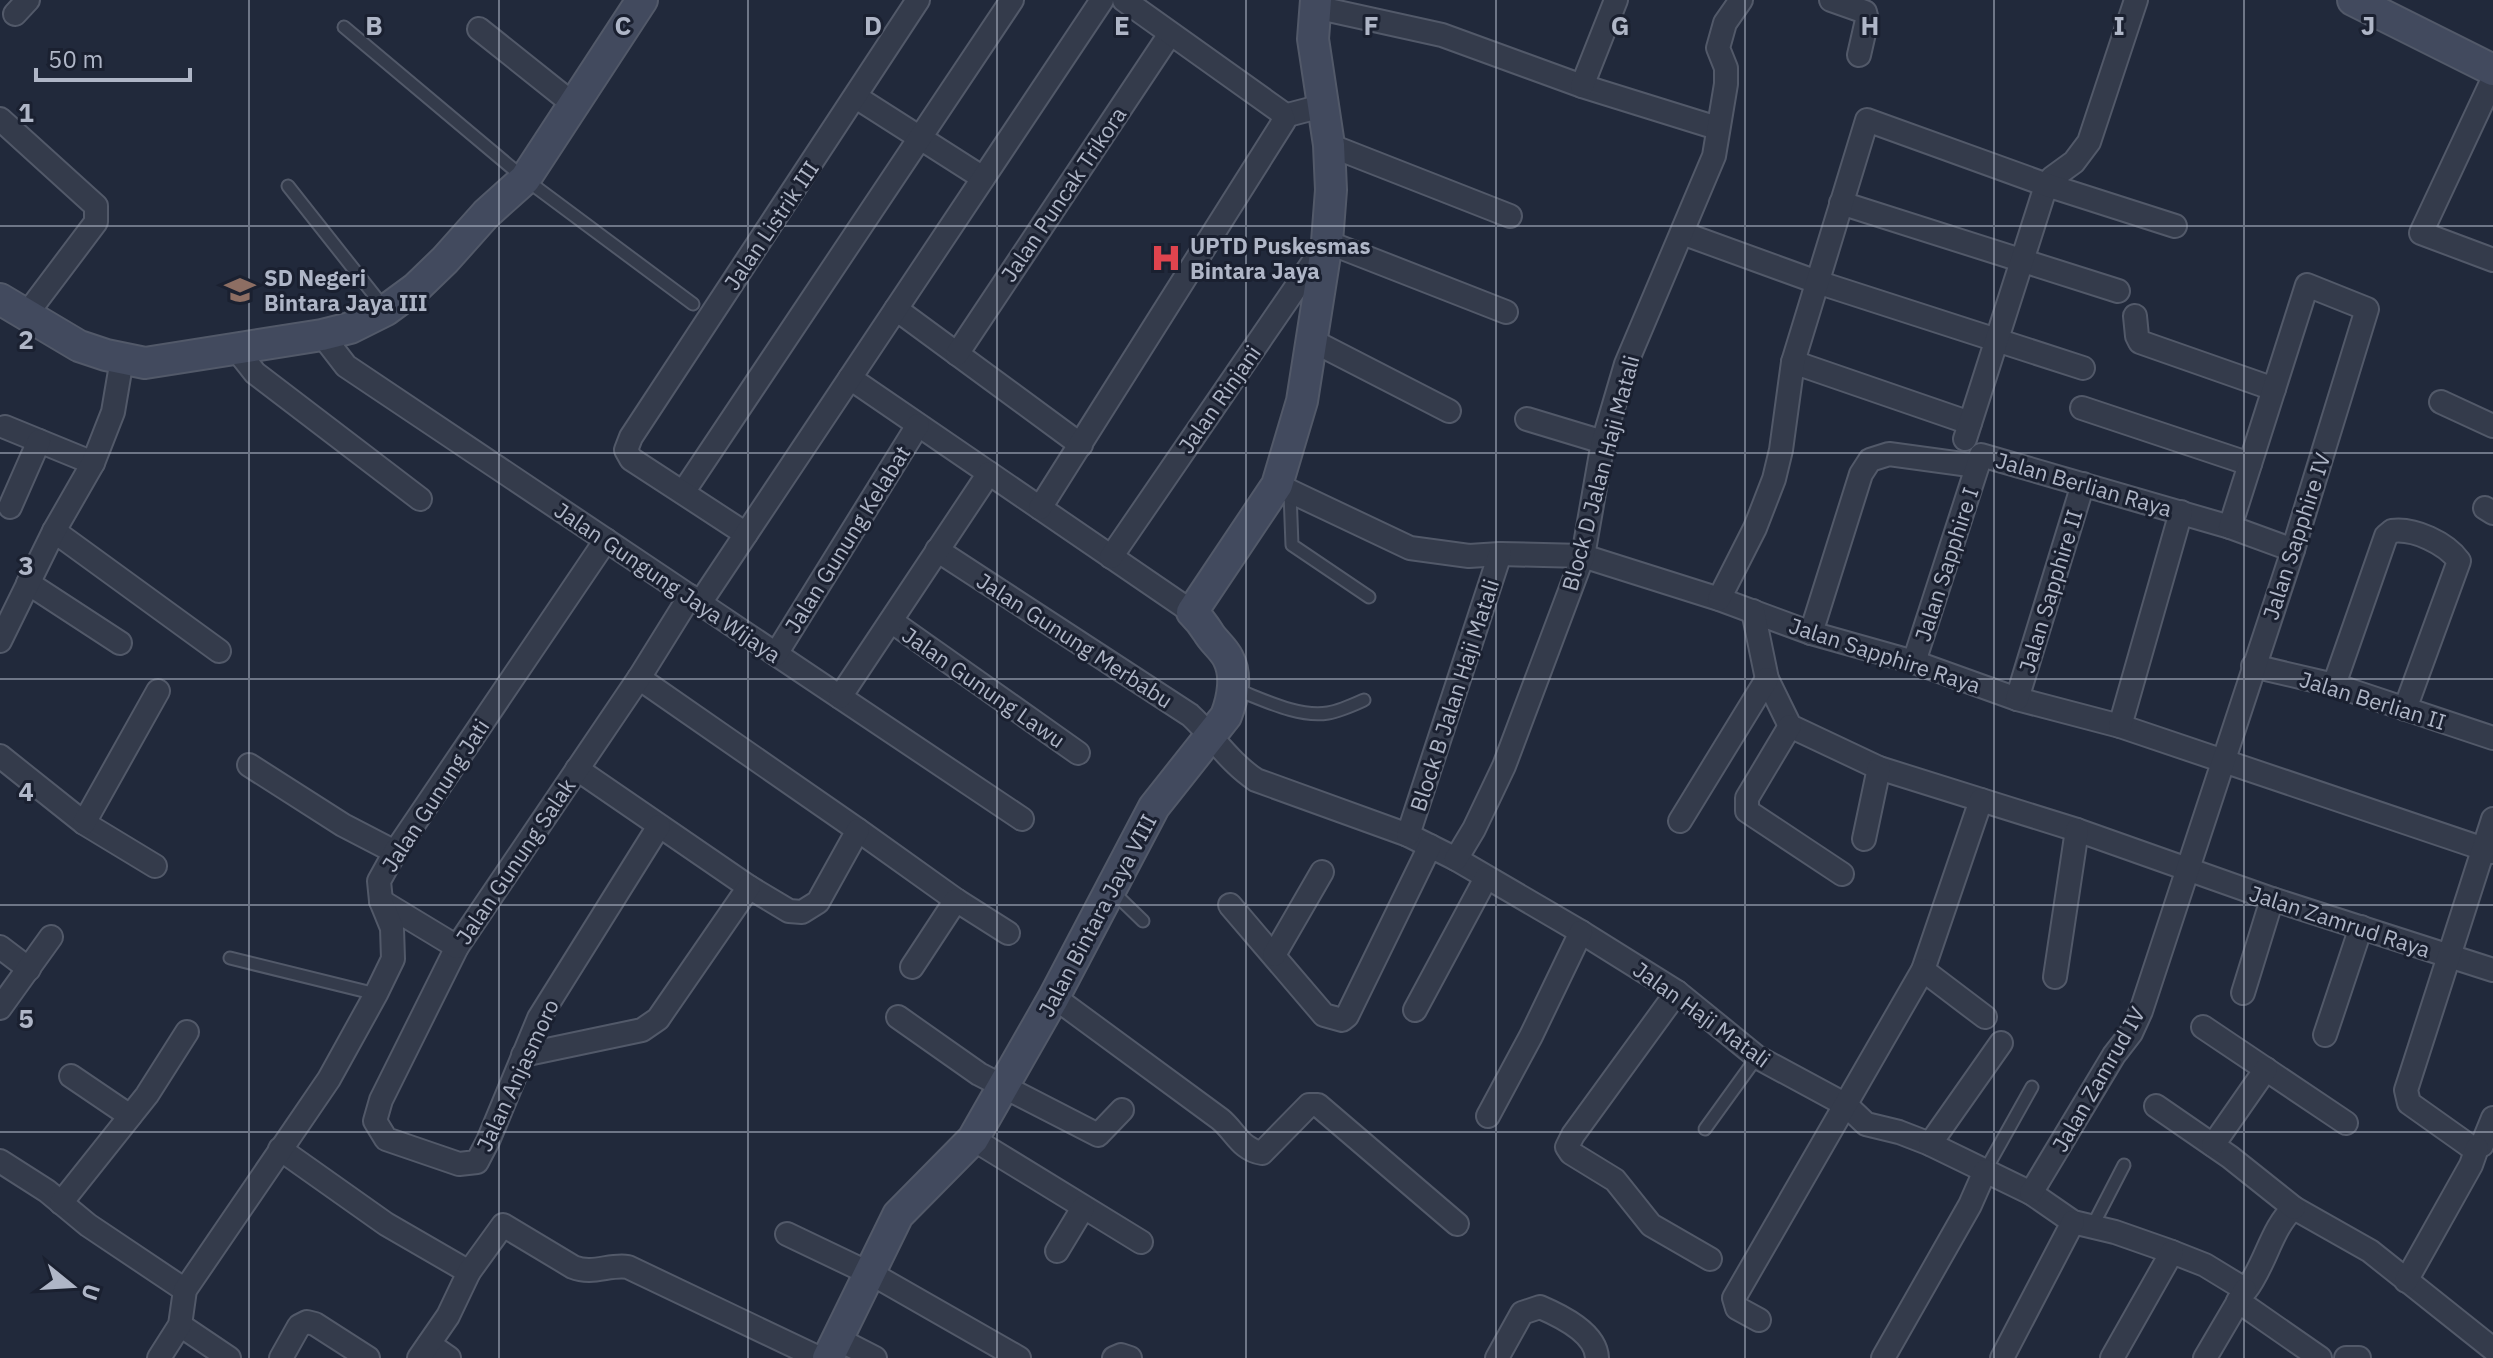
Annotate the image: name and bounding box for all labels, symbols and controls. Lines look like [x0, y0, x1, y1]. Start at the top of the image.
text: B [365, 8, 383, 42]
text: C [615, 8, 632, 42]
text: D [864, 8, 882, 42]
text: E [1114, 8, 1130, 42]
text: F [1363, 8, 1379, 42]
text: G [1611, 8, 1629, 42]
text: H [1861, 8, 1879, 42]
text: I [2113, 8, 2125, 42]
text: J [2361, 8, 2375, 42]
scale bar [36, 32, 190, 82]
text: 50 m [48, 43, 103, 75]
text: 1 [18, 95, 34, 129]
street label: Jalan Puncak Trikora [994, 101, 1132, 287]
street label: Jalan Listrik III [717, 155, 825, 295]
place label: UPTD Puskesmas Bintara Jaya [1190, 231, 1371, 285]
hospital icon: UPTD Puskesmas Bintara Jaya [1149, 241, 1183, 275]
place label: SD Negeri Bintara Jaya III [264, 263, 428, 317]
school or university icon: SD Negeri Bintara Jaya III [223, 273, 257, 307]
text: 2 [18, 322, 34, 356]
street label: Jalan Rinjani [1171, 339, 1267, 459]
street label: Block D Jalan Haji Matali [1555, 352, 1645, 594]
street label: Jalan Gunung Kelabat [777, 440, 917, 638]
street label: Jalan Berlian Raya [1993, 445, 2176, 523]
street label: Jalan Sapphire IV [2255, 449, 2337, 623]
street label: Jalan Sapphire I [1907, 483, 1985, 645]
street label: Jalan Gungung Jaya Wijaya [549, 495, 787, 669]
street label: Jalan Sapphire II [2011, 506, 2089, 676]
text: 3 [18, 548, 34, 582]
street label: Jalan Gunung Merbabu [971, 566, 1179, 714]
street label: Block B Jalan Haji Matali [1403, 575, 1505, 815]
street label: Jalan Sapphire Raya [1786, 610, 1985, 700]
street label: Jalan Gunung Lawu [897, 620, 1071, 754]
street label: Jalan Berlian II [2296, 664, 2450, 736]
street label: Jalan Gunung Jati [375, 713, 495, 877]
street label: Jalan Gunung Salak [449, 772, 582, 950]
text: 4 [18, 774, 34, 808]
street label: Jalan Bintara Jaya VIII [1031, 809, 1163, 1021]
street label: Jalan Zamrud Raya [2246, 878, 2434, 964]
street label: Jalan Haji Matali [1628, 955, 1776, 1073]
street label: Jalan Anjasmoro [469, 994, 565, 1156]
text: 5 [18, 1001, 34, 1035]
street label: Jalan Zamrud IV [2045, 1001, 2151, 1157]
north arrow [32, 1246, 112, 1326]
text: U [75, 1281, 108, 1304]

